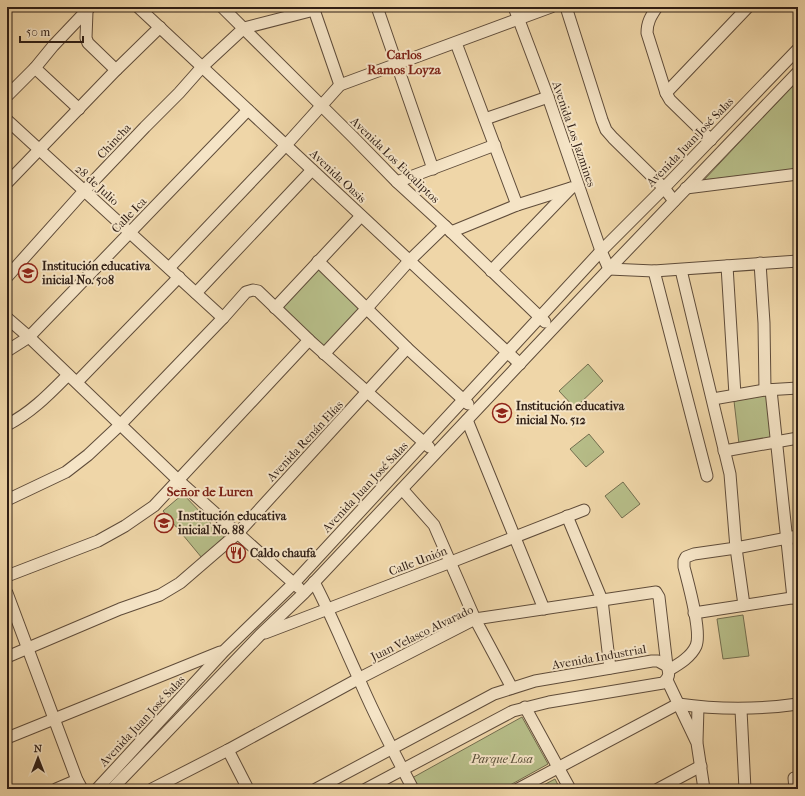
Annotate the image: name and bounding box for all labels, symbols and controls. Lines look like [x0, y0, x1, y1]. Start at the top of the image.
scale bar [20, 18, 83, 44]
text: 50 m [26, 25, 50, 39]
district label: Carlos Ramos Loyza [367, 47, 442, 78]
street label: Avenida Los Jazmines [549, 78, 599, 189]
street label: Avenida Juan José Salas [643, 94, 737, 190]
street label: Avenida Los Eucaliptos [347, 113, 443, 206]
street label: Chincha [94, 120, 134, 161]
street label: Avenida Oasis [306, 146, 369, 206]
street label: 28 de Julio [72, 162, 122, 208]
street label: Calle Ica [109, 194, 150, 236]
place label: Institución educativa inicial No. 508 [41, 259, 151, 287]
school or university icon: Institución educativa inicial No. 508 [17, 262, 39, 284]
street label: Avenida Renán Elías [263, 397, 346, 485]
place label: Institución educativa inicial No. 512 [515, 399, 625, 427]
school or university icon: Institución educativa inicial No. 512 [491, 402, 513, 424]
street label: Avenida Juan José Salas [319, 438, 411, 536]
district label: Señor de Luren [167, 484, 254, 499]
place label: Institución educativa inicial No. 88 [177, 509, 287, 537]
school or university icon: Institución educativa inicial No. 88 [153, 512, 175, 534]
restaurant icon: Caldo chaufa [225, 542, 247, 564]
street label: Calle Unión [387, 543, 449, 579]
place label: Caldo chaufa [250, 546, 316, 560]
street label: Juan Velasco Alvarado [368, 602, 475, 664]
street label: Avenida Industrial [550, 642, 648, 672]
street label: Avenida Juan José Salas [96, 672, 188, 770]
north arrow [18, 738, 58, 778]
text: N [34, 742, 43, 755]
park label: Parque Losa [470, 752, 533, 766]

